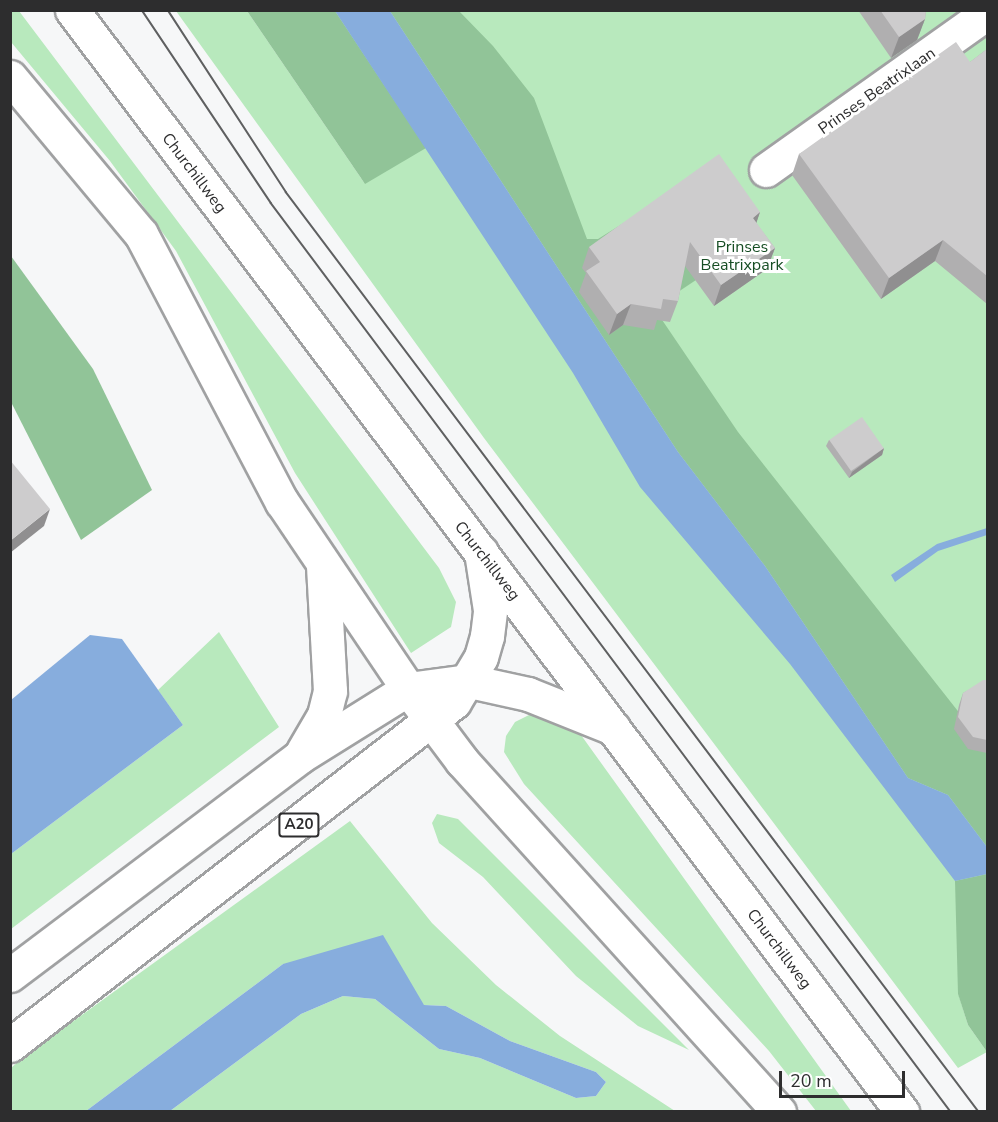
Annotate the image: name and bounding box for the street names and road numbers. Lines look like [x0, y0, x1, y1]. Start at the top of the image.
street label: Prinses Beatrixlaan [815, 43, 939, 139]
street label: Churchillweg [158, 129, 230, 217]
street label: Churchillweg [450, 518, 524, 604]
road number: A20 [278, 813, 320, 837]
street label: Churchillweg [743, 905, 815, 993]

